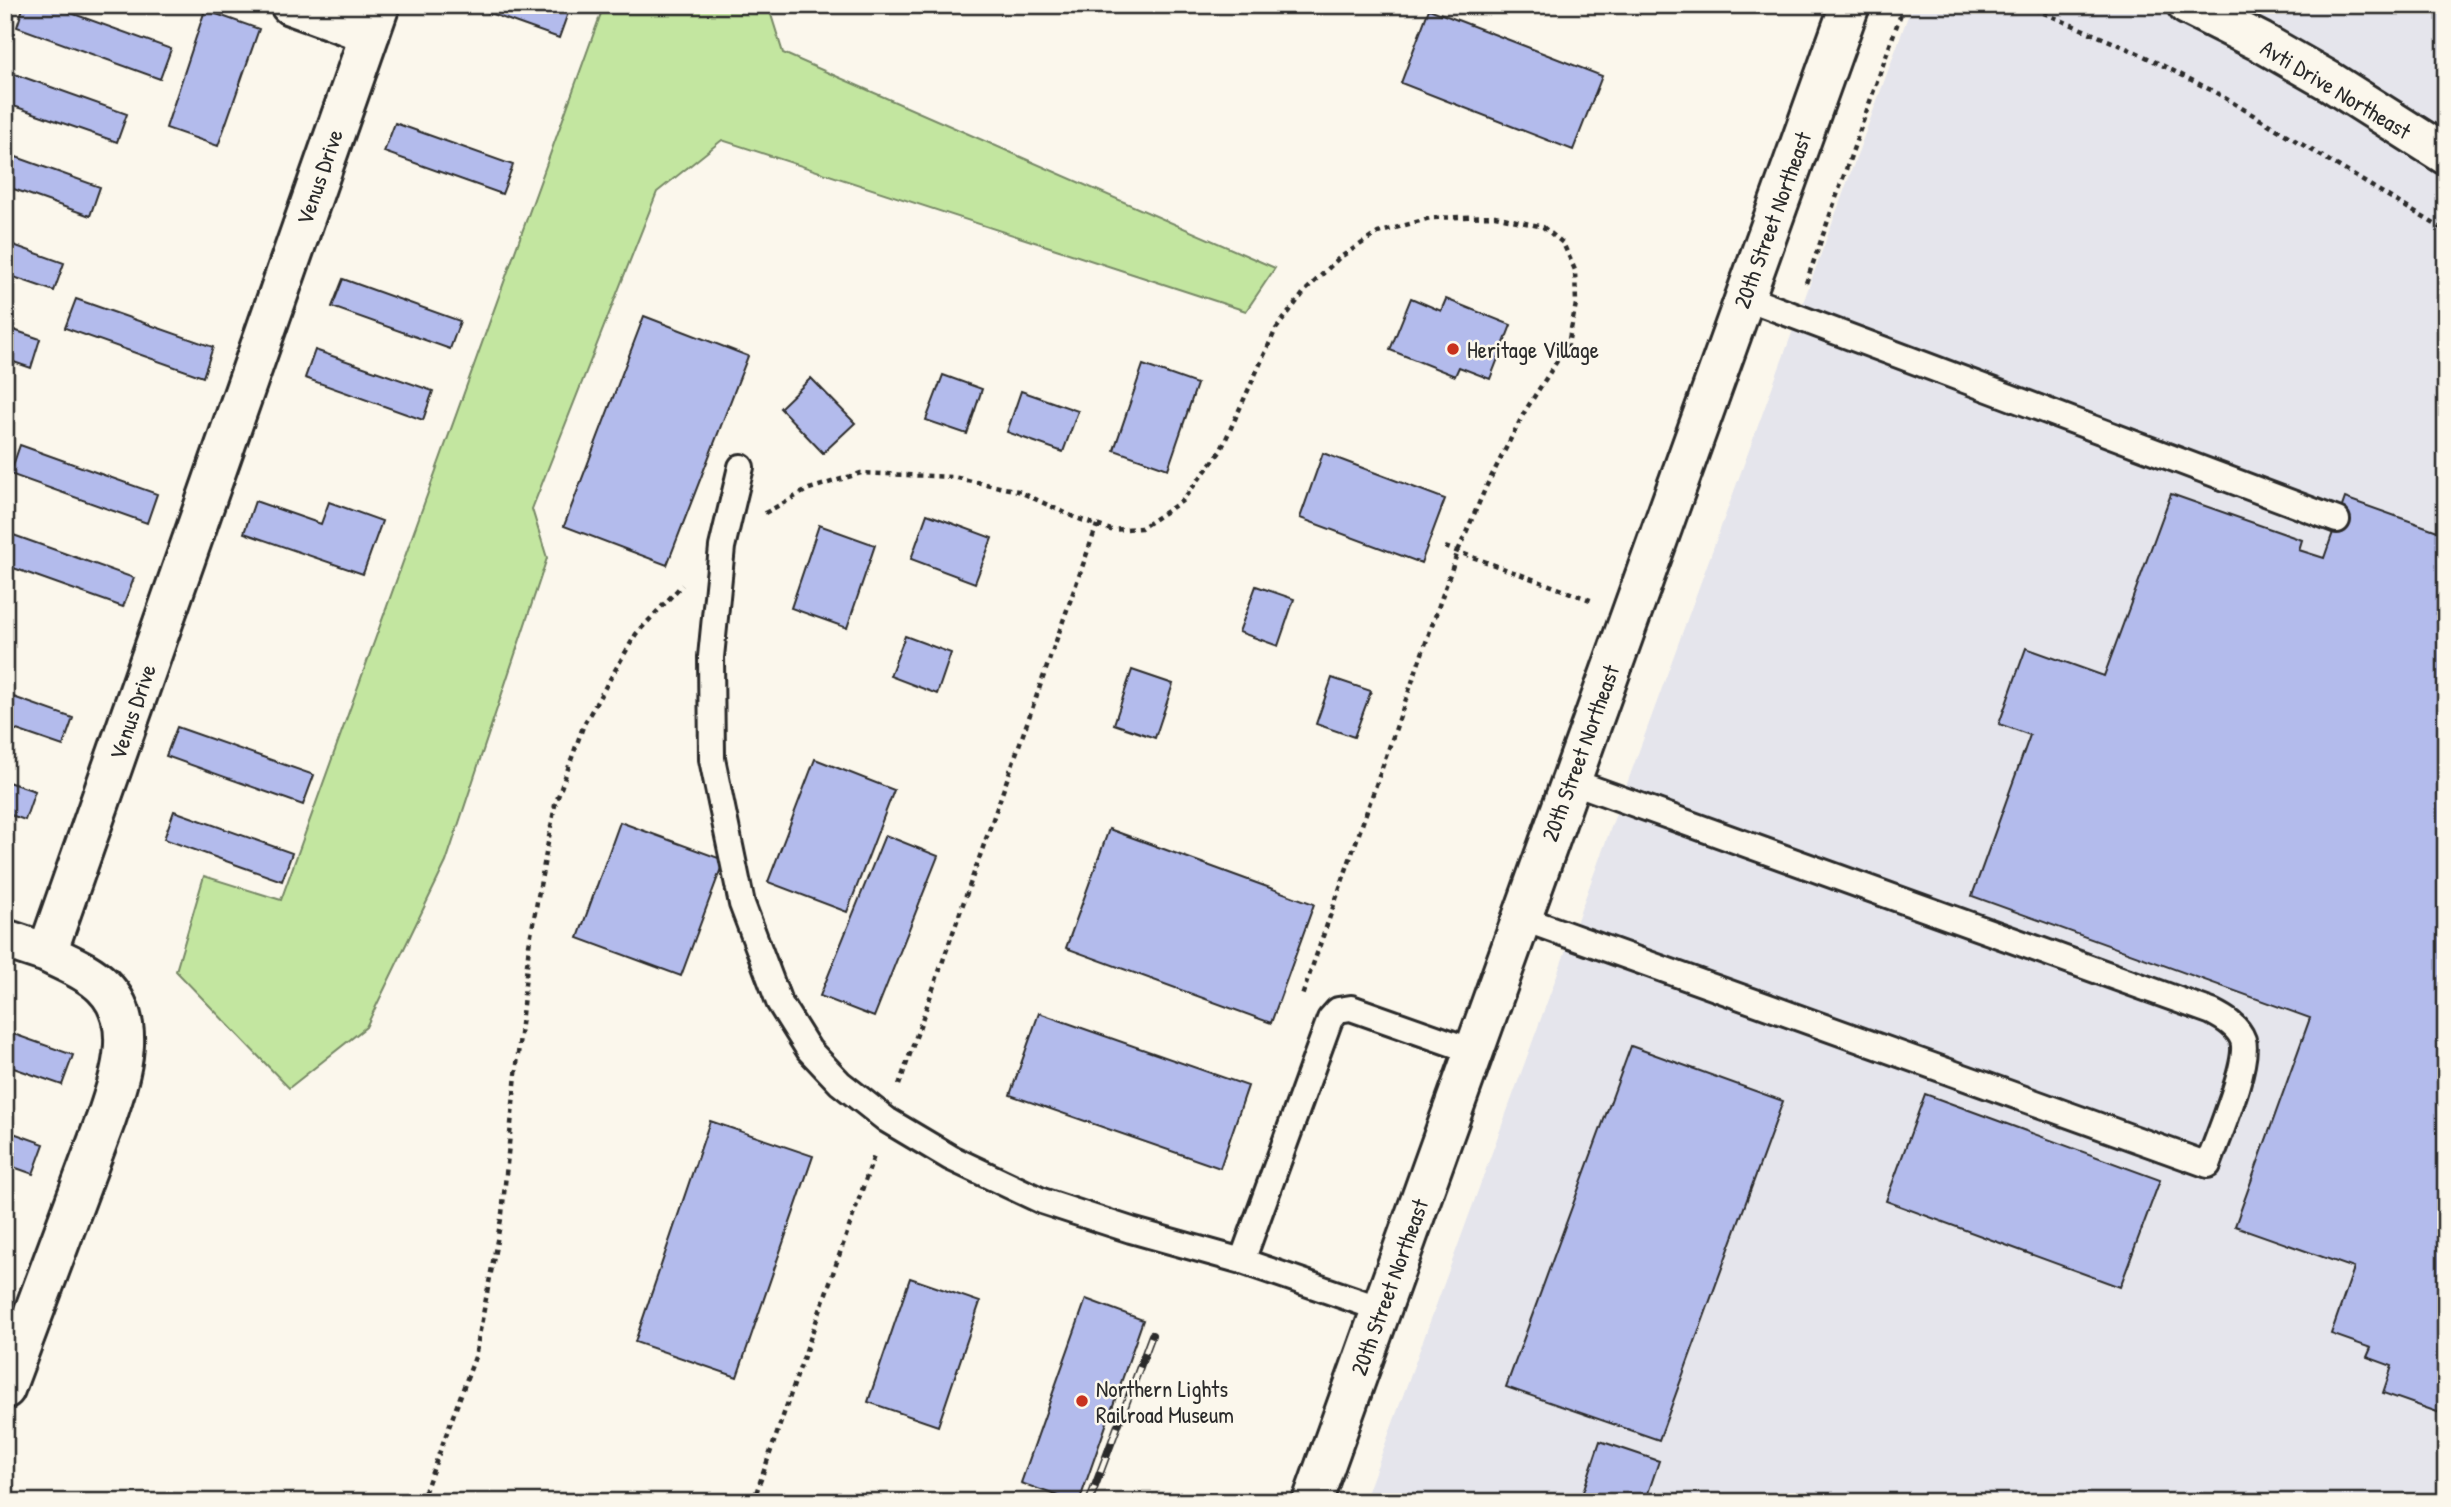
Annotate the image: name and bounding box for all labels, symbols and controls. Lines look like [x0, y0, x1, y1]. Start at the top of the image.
street label: Avti Drive Northeast [2255, 32, 2418, 147]
street label: Venus Drive [288, 125, 350, 229]
street label: 20th Street Northeast [1726, 126, 1819, 313]
place label: Heritage Village [1467, 334, 1599, 365]
marker: Heritage Village [1445, 341, 1461, 357]
street label: 20th Street Northeast [1534, 659, 1627, 846]
street label: Venus Drive [101, 660, 163, 764]
street label: 20th Street Northeast [1343, 1193, 1436, 1380]
place label: Northern Lights Railroad Museum [1096, 1373, 1234, 1430]
marker: Northern Lights Railroad Museum [1074, 1393, 1090, 1409]

